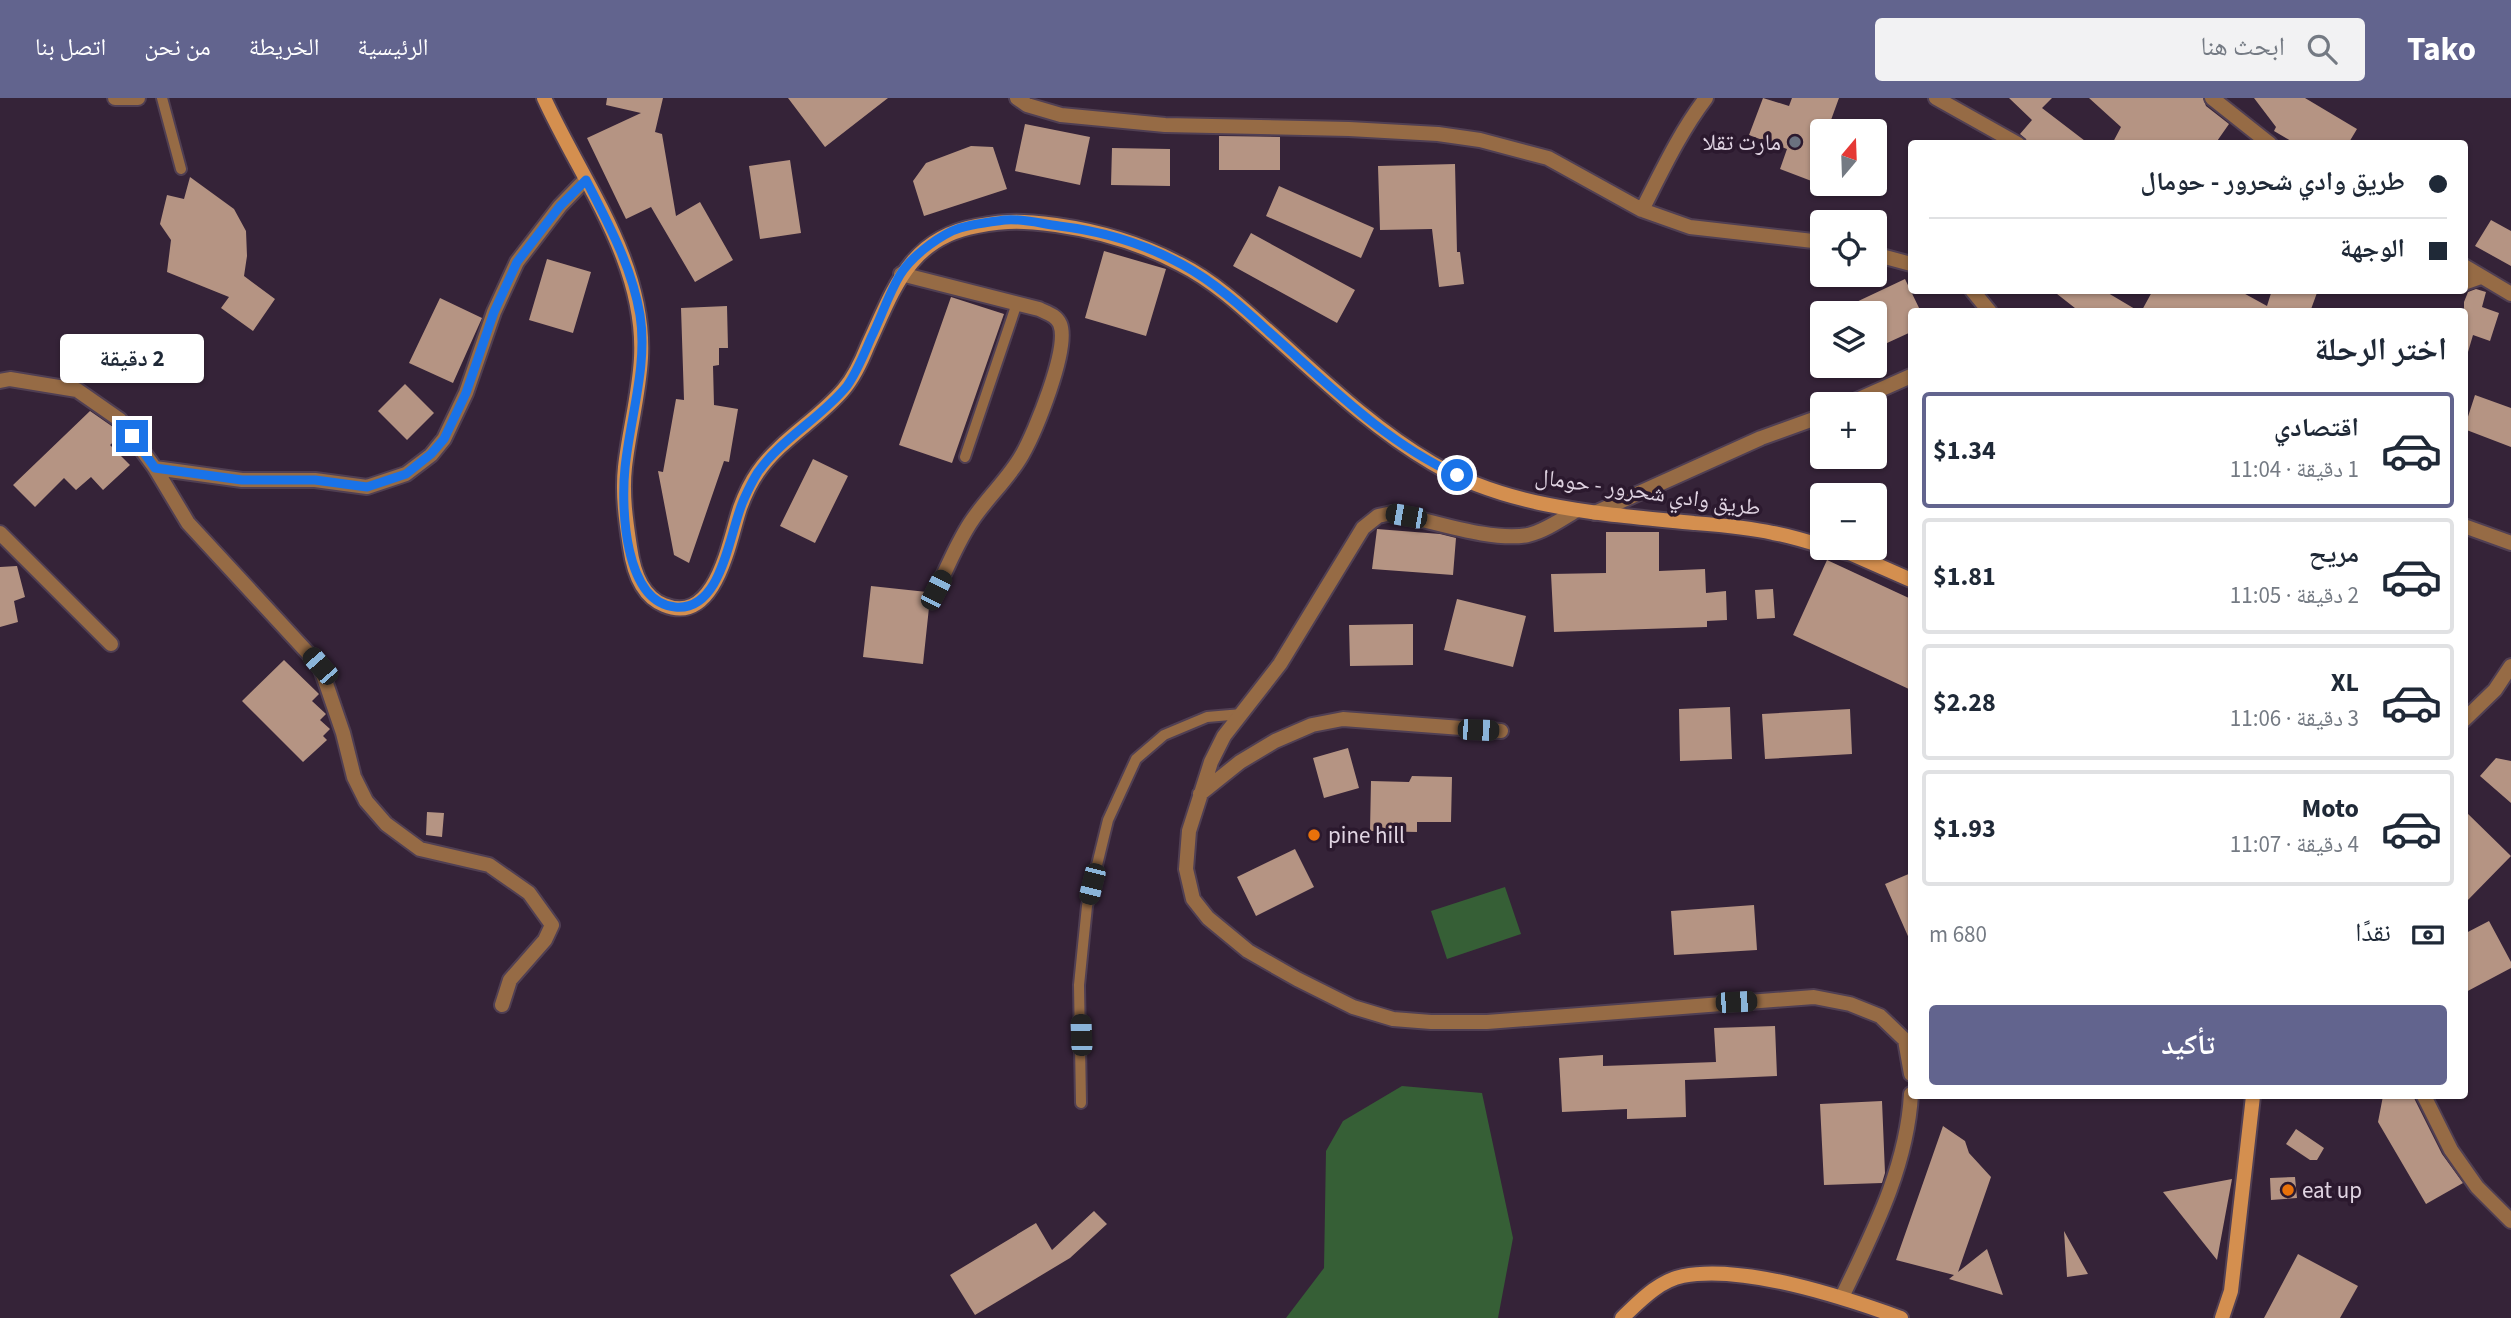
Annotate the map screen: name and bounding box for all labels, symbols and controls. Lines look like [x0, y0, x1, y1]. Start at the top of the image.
search box [1875, 18, 2365, 81]
text: Tako [2407, 26, 2476, 73]
text: ابحث هنا [2200, 28, 2285, 65]
text: اتصل بنا [35, 30, 106, 65]
text: من نحن [144, 30, 211, 65]
text: الخريطة [249, 30, 319, 65]
text: الرئيسية [357, 30, 429, 65]
icon: search [2303, 30, 2341, 68]
north arrow [1810, 119, 1886, 196]
map controls [1810, 119, 1887, 560]
place label: مارت تقلا [1703, 126, 1781, 159]
marker: مارت تقلا [1787, 134, 1803, 150]
text: طريق وادي شحرور - حومال [2140, 163, 2405, 200]
button: locate [1810, 210, 1887, 287]
text: الوجهة [2340, 230, 2405, 267]
button: layers [1810, 301, 1887, 378]
text: اختر الرحلة [2314, 327, 2447, 373]
callout: 2 دقيقة [60, 334, 204, 384]
text: 2 دقيقة [99, 342, 165, 375]
button: + [1810, 392, 1887, 469]
text: اقتصادي [2274, 409, 2359, 446]
icon: car [2380, 419, 2443, 482]
route end [116, 420, 148, 452]
text: $1.34 [1933, 432, 1996, 469]
text: 1 دقيقة · 11:04 [2230, 453, 2359, 486]
route start [1441, 459, 1473, 491]
street label: طريق وادي شحرور - حومال [1533, 460, 1763, 526]
button: − [1810, 483, 1887, 560]
car [1384, 502, 1429, 530]
text: مريح [2309, 535, 2359, 572]
icon: car [2380, 545, 2443, 608]
text: $1.81 [1933, 558, 1996, 595]
car [918, 567, 955, 613]
text: 2 دقيقة · 11:05 [2230, 579, 2359, 612]
car [299, 643, 342, 689]
text: XL [2331, 664, 2359, 701]
icon: car [2380, 671, 2443, 734]
text: $2.28 [1933, 684, 1996, 721]
text: 3 دقيقة · 11:06 [2230, 702, 2359, 735]
car [1457, 719, 1500, 741]
text: Moto [2302, 790, 2359, 827]
icon: car [2380, 797, 2443, 860]
text: $1.93 [1933, 810, 1996, 847]
place label: pine hill [1328, 819, 1405, 852]
marker: pine hill [1306, 827, 1322, 843]
text: 4 دقيقة · 11:07 [2230, 828, 2359, 861]
car [1077, 861, 1108, 907]
text: نقدًا [2355, 914, 2391, 951]
icon: cash [2409, 916, 2447, 954]
text: 680 m [1929, 918, 1987, 951]
car [1715, 990, 1758, 1014]
button: تأكيد [1929, 1005, 2447, 1085]
car [1070, 1014, 1093, 1056]
place label: eat up [2302, 1174, 2362, 1207]
marker: eat up [2280, 1182, 2296, 1198]

